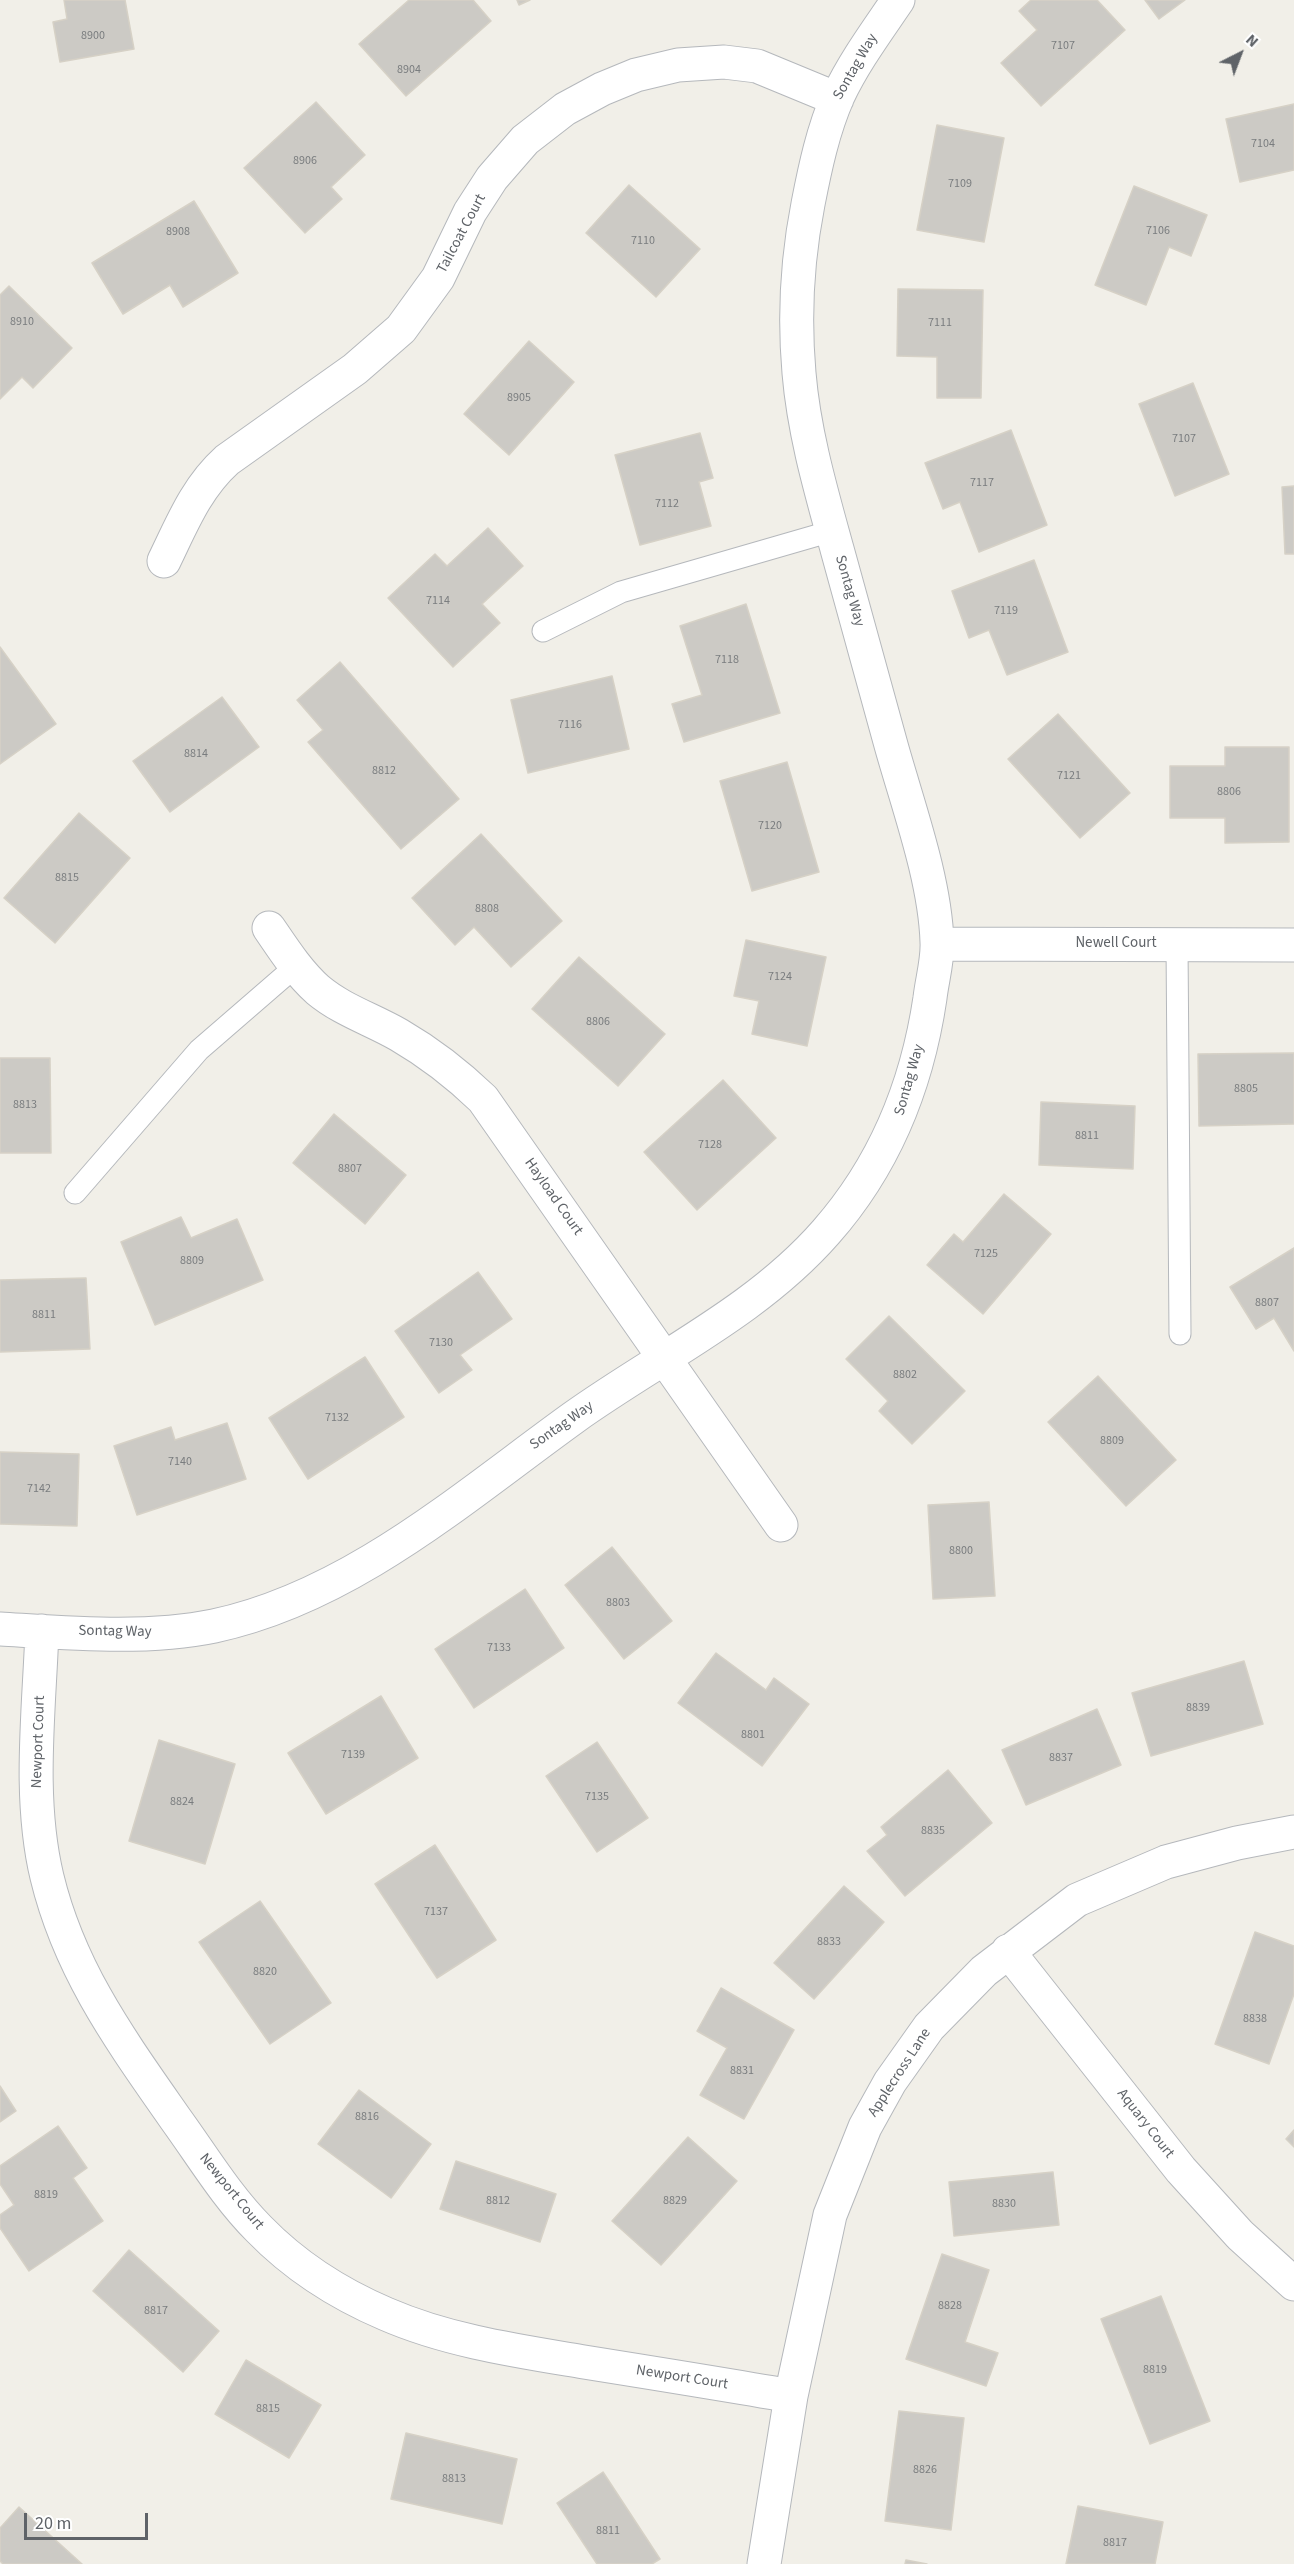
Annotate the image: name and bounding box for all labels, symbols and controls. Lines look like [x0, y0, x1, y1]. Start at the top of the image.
north arrow [1210, 24, 1270, 84]
house number: 8900 [81, 29, 105, 43]
text: N [1241, 29, 1263, 52]
street label: Sontag Way [830, 31, 882, 103]
house number: 7107 [1051, 39, 1075, 53]
house number: 8904 [397, 63, 421, 77]
house number: 7104 [1251, 137, 1275, 151]
house number: 8906 [293, 154, 317, 168]
house number: 7109 [948, 177, 972, 191]
street label: Tailcoat Court [434, 191, 490, 277]
house number: 7106 [1146, 224, 1170, 238]
house number: 8908 [166, 225, 190, 239]
house number: 7110 [631, 234, 655, 248]
house number: 8910 [10, 315, 34, 329]
house number: 7111 [928, 316, 952, 330]
house number: 8905 [507, 391, 531, 405]
house number: 7107 [1172, 432, 1196, 446]
house number: 7117 [970, 476, 994, 490]
house number: 7112 [655, 497, 679, 511]
street label: Sontag Way [830, 553, 868, 629]
house number: 7114 [426, 594, 450, 608]
house number: 7119 [994, 604, 1018, 618]
house number: 7118 [715, 653, 739, 667]
house number: 7116 [558, 718, 582, 732]
house number: 8814 [184, 747, 208, 761]
house number: 8812 [372, 764, 396, 778]
house number: 7121 [1057, 769, 1081, 783]
house number: 8806 [1217, 785, 1241, 799]
house number: 7120 [758, 819, 782, 833]
house number: 8815 [55, 871, 79, 885]
house number: 8808 [475, 902, 499, 916]
street label: Newell Court [1075, 935, 1157, 953]
house number: 7124 [768, 970, 792, 984]
house number: 8806 [586, 1015, 610, 1029]
street label: Sontag Way [891, 1042, 929, 1118]
house number: 8805 [1234, 1082, 1258, 1096]
house number: 8813 [13, 1098, 37, 1112]
house number: 8811 [1075, 1129, 1099, 1143]
house number: 7128 [698, 1138, 722, 1152]
street label: Hayload Court [520, 1155, 586, 1239]
house number: 8807 [338, 1162, 362, 1176]
house number: 7125 [974, 1247, 998, 1261]
house number: 8809 [180, 1254, 204, 1268]
house number: 8807 [1255, 1296, 1279, 1310]
house number: 8811 [32, 1308, 56, 1322]
house number: 7130 [429, 1336, 453, 1350]
house number: 8802 [893, 1368, 917, 1382]
street label: Sontag Way [527, 1398, 597, 1454]
house number: 7132 [325, 1411, 349, 1425]
house number: 8809 [1100, 1434, 1124, 1448]
house number: 7140 [168, 1455, 192, 1469]
house number: 7142 [27, 1482, 51, 1496]
house number: 8800 [949, 1544, 973, 1558]
house number: 8803 [606, 1596, 630, 1610]
street label: Sontag Way [78, 1622, 152, 1642]
house number: 7133 [487, 1641, 511, 1655]
street label: Newport Court [28, 1695, 50, 1789]
house number: 8839 [1186, 1701, 1210, 1715]
house number: 8801 [741, 1728, 765, 1742]
house number: 7139 [341, 1748, 365, 1762]
house number: 8837 [1049, 1751, 1073, 1765]
house number: 7135 [585, 1790, 609, 1804]
house number: 8824 [170, 1795, 194, 1809]
house number: 8835 [921, 1824, 945, 1838]
house number: 7137 [424, 1905, 448, 1919]
house number: 8833 [817, 1935, 841, 1949]
house number: 8820 [253, 1965, 277, 1979]
house number: 8838 [1243, 2012, 1267, 2026]
street label: Applecross Lane [865, 2025, 935, 2121]
house number: 8831 [730, 2064, 754, 2078]
street label: Aquary Court [1112, 2086, 1178, 2162]
house number: 8816 [355, 2110, 379, 2124]
street label: Newport Court [195, 2150, 267, 2234]
house number: 8819 [34, 2188, 58, 2202]
house number: 8812 [486, 2194, 510, 2208]
house number: 8829 [663, 2194, 687, 2208]
house number: 8830 [992, 2197, 1016, 2211]
house number: 8828 [938, 2299, 962, 2313]
house number: 8817 [144, 2304, 168, 2318]
street label: Newport Court [635, 2362, 729, 2394]
house number: 8819 [1143, 2363, 1167, 2377]
house number: 8815 [256, 2402, 280, 2416]
house number: 8826 [913, 2463, 937, 2477]
house number: 8813 [442, 2472, 466, 2486]
scale bar [27, 2501, 152, 2539]
text: 20 m [35, 2511, 71, 2536]
house number: 8811 [596, 2524, 620, 2538]
house number: 8817 [1103, 2536, 1127, 2550]

